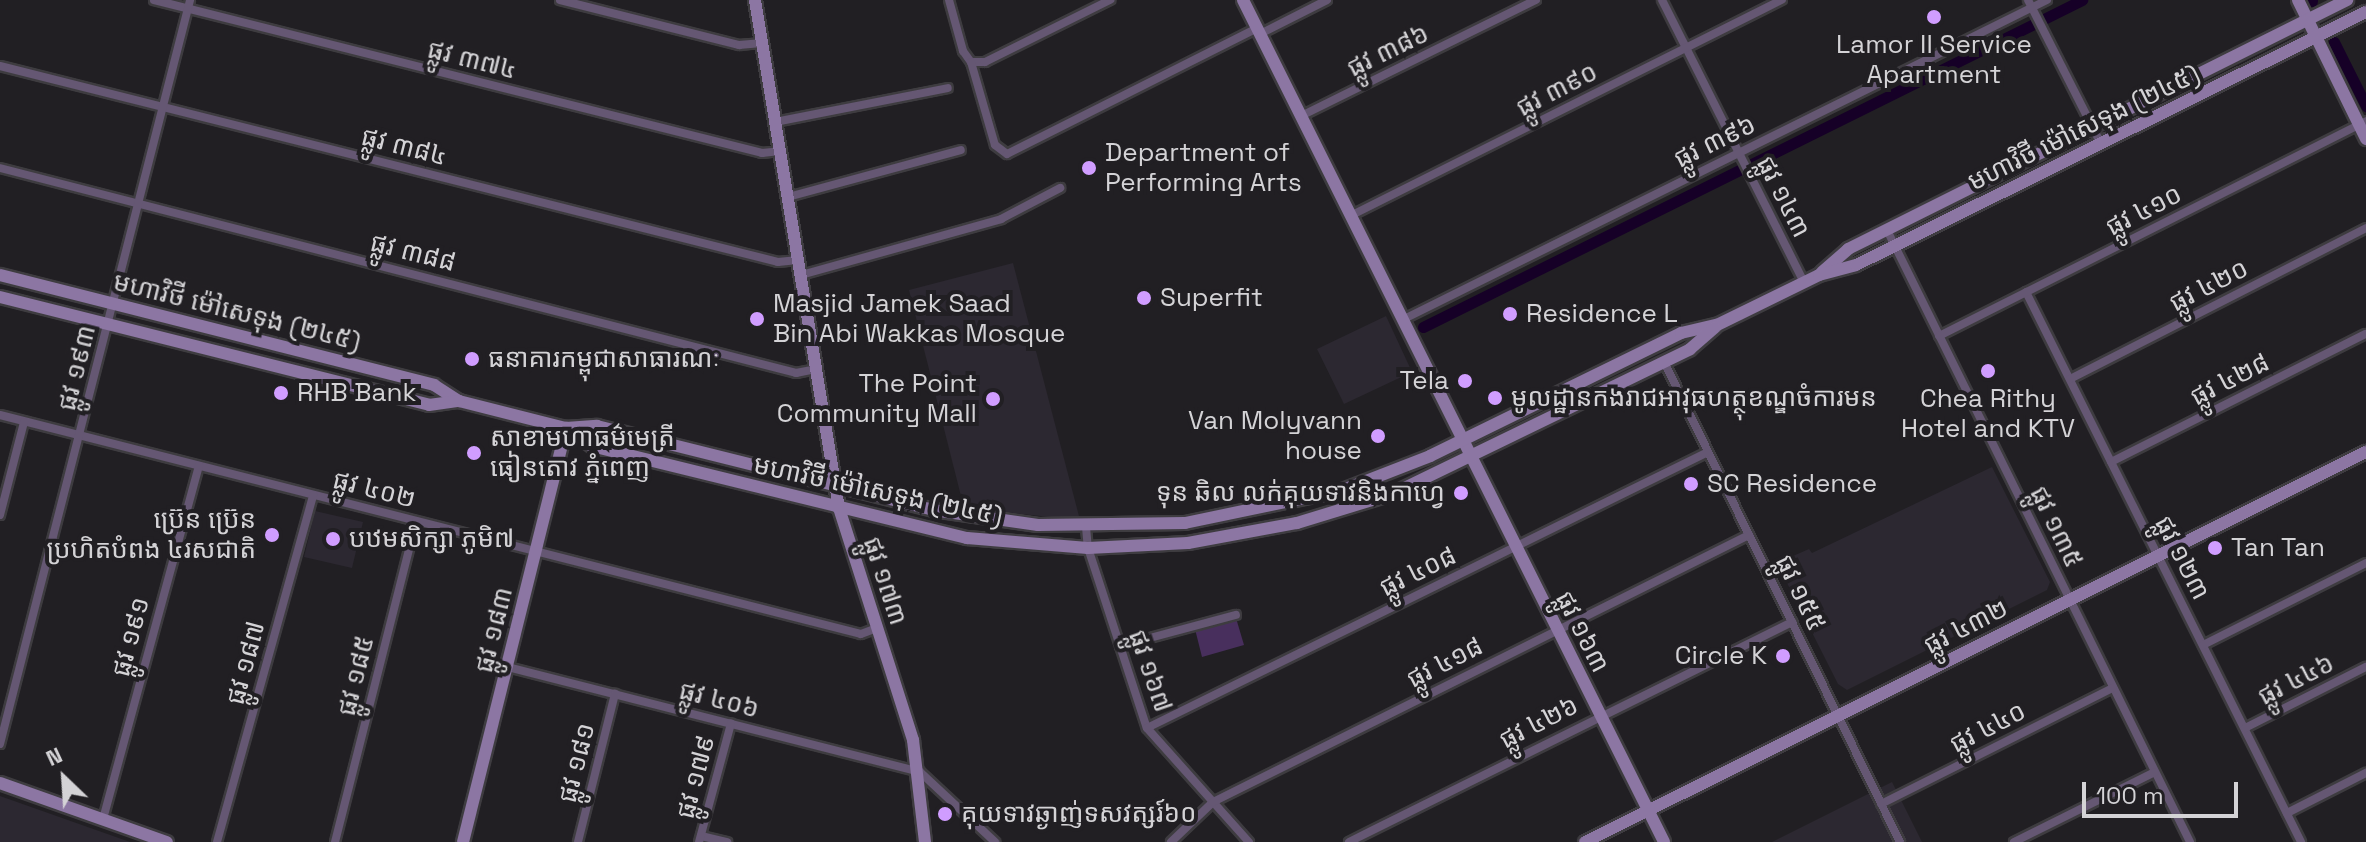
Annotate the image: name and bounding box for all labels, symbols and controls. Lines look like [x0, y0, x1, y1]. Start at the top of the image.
marker: Lamor II Service Apartment [1925, 8, 1943, 26]
street label: ផ្លូវ ៣៨៦ [1342, 18, 1434, 84]
place label: Lamor II Service Apartment [1836, 29, 2032, 90]
street label: ផ្លូវ ៣៧៤ [424, 34, 520, 86]
street label: ផ្លូវ ៣៩០ [1511, 56, 1603, 124]
street label: មហាវិថី ម៉ៅសេទុង (២៤៥) [1963, 58, 2205, 198]
street label: ផ្លូវ ៣៩៦ [1669, 109, 1761, 175]
street label: ផ្លូវ ៣៨៤ [358, 121, 450, 173]
place label: Department of Performing Arts [1105, 137, 1302, 198]
street label: ផ្លូវ ១៤៣ [1749, 151, 1817, 243]
marker: Department of Performing Arts [1080, 159, 1098, 177]
street label: ផ្លូវ ៤១០ [2101, 179, 2187, 243]
street label: ផ្លូវ ៣៨៨ [367, 227, 459, 279]
street label: ផ្លូវ ៤២០ [2164, 253, 2254, 319]
street label: មហាវិថី ម៉ៅសេទុង (២៤៥) [110, 266, 364, 358]
place label: Superfit [1160, 282, 1263, 314]
place label: Masjid Jamek Saad Bin Abi Wakkas Mosque [773, 288, 1066, 350]
marker: Superfit [1135, 289, 1153, 307]
place label: Residence L [1526, 298, 1678, 330]
marker: Residence L [1501, 305, 1519, 323]
marker: Masjid Jamek Saad Bin Abi Wakkas Mosque [748, 310, 766, 328]
street label: ផ្លូវ ១៩៣ [51, 322, 103, 414]
place label: ធនាគារកម្ពុជាសាធារណៈ [488, 343, 720, 375]
street label: ផ្លូវ ៤២៨ [2185, 347, 2275, 413]
marker: ធនាគារកម្ពុជាសាធារណៈ [463, 350, 481, 368]
marker: Chea Rithy Hotel and KTV [1979, 362, 1997, 380]
place label: Tela [1400, 365, 1449, 397]
place label: The Point Community Mall [777, 368, 977, 430]
marker: Tela [1456, 372, 1474, 390]
place label: RHB Bank [297, 377, 416, 409]
place label: មូលដ្ឋានកងរាជអាវុធហត្ថុខណ្ឌចំការមន [1511, 382, 1877, 414]
place label: Chea Rithy Hotel and KTV [1901, 383, 2075, 444]
marker: RHB Bank [272, 384, 290, 402]
marker: មូលដ្ឋានកងរាជអាវុធហត្ថុខណ្ឌចំការមន [1486, 389, 1504, 407]
marker: The Point Community Mall [984, 390, 1002, 408]
place label: Van Molyvann house [1188, 405, 1362, 466]
place label: សាខាមហាធម៌មេត្រី ធៀនតោវ ភ្នំពេញ [490, 422, 675, 484]
marker: Van Molyvann house [1369, 427, 1387, 445]
marker: សាខាមហាធម៌មេត្រី ធៀនតោវ ភ្នំពេញ [465, 444, 483, 462]
street label: មហាវិថី ម៉ៅសេទុង (២៤៥) [751, 449, 1005, 533]
street label: ផ្លូវ ៤០២ [329, 465, 419, 515]
place label: SC Residence [1707, 468, 1877, 500]
marker: SC Residence [1682, 475, 1700, 493]
place label: ទុន ឆិល លក់គុយទាវនិងកាហ្វេ [1156, 477, 1445, 509]
street label: ផ្លូវ ១៣៥ [2023, 481, 2089, 573]
marker: ទុន ឆិល លក់គុយទាវនិងកាហ្វេ [1452, 484, 1470, 502]
place label: ប្រ៊េន ប្រ៊េន ប្រហិតបំពង ៤រសជាតិ [47, 504, 256, 566]
street label: ផ្លូវ ១២៣ [2148, 511, 2216, 605]
place label: បឋមសិក្សា ភូមិ៧ [349, 523, 514, 555]
marker: ប្រ៊េន ប្រ៊េន ប្រហិតបំពង ៤រសជាតិ [263, 526, 281, 544]
marker: បឋមសិក្សា ភូមិ៧ [324, 530, 342, 548]
place label: Tan Tan [2231, 532, 2325, 564]
street label: ផ្លូវ ១៧៣ [856, 533, 914, 629]
marker: Tan Tan [2206, 539, 2224, 557]
street label: ផ្លូវ ៤០៨ [1375, 540, 1461, 604]
street label: ផ្លូវ ១៥៥ [1768, 550, 1832, 636]
street label: ផ្លូវ ១៨៣ [468, 584, 520, 676]
street label: ផ្លូវ ១៦៣ [1548, 586, 1616, 678]
street label: ផ្លូវ ៤៣២ [1919, 593, 2013, 661]
street label: ផ្លូវ ១៩១ [105, 594, 157, 680]
street label: ផ្លូវ ១៨៧ [220, 618, 272, 708]
street label: ផ្លូវ ១៦៧ [1121, 626, 1179, 716]
street label: ផ្លូវ ៤១៨ [1402, 631, 1488, 695]
street label: ផ្លូវ ១៨៥ [331, 633, 381, 719]
place label: Circle K [1675, 640, 1767, 672]
marker: Circle K [1774, 647, 1792, 665]
street label: ផ្លូវ ៤៤៦ [2253, 648, 2339, 712]
street label: ផ្លូវ ៤០៦ [676, 675, 762, 725]
street label: ផ្លូវ ៤២៦ [1494, 690, 1584, 756]
street label: ផ្លូវ ៤៤០ [1945, 696, 2031, 760]
street label: ផ្លូវ ១៨១ [552, 720, 602, 806]
street label: ផ្លូវ ១៧៩ [670, 732, 722, 822]
north arrow [24, 738, 104, 818]
text: N [41, 740, 66, 772]
scale bar [2086, 766, 2242, 816]
text: 100 m [2096, 780, 2164, 811]
place label: គុយទាវឆ្ងាញ់ទសវត្សរ៍៦០ [961, 798, 1196, 830]
marker: គុយទាវឆ្ងាញ់ទសវត្សរ៍៦០ [936, 805, 954, 823]

